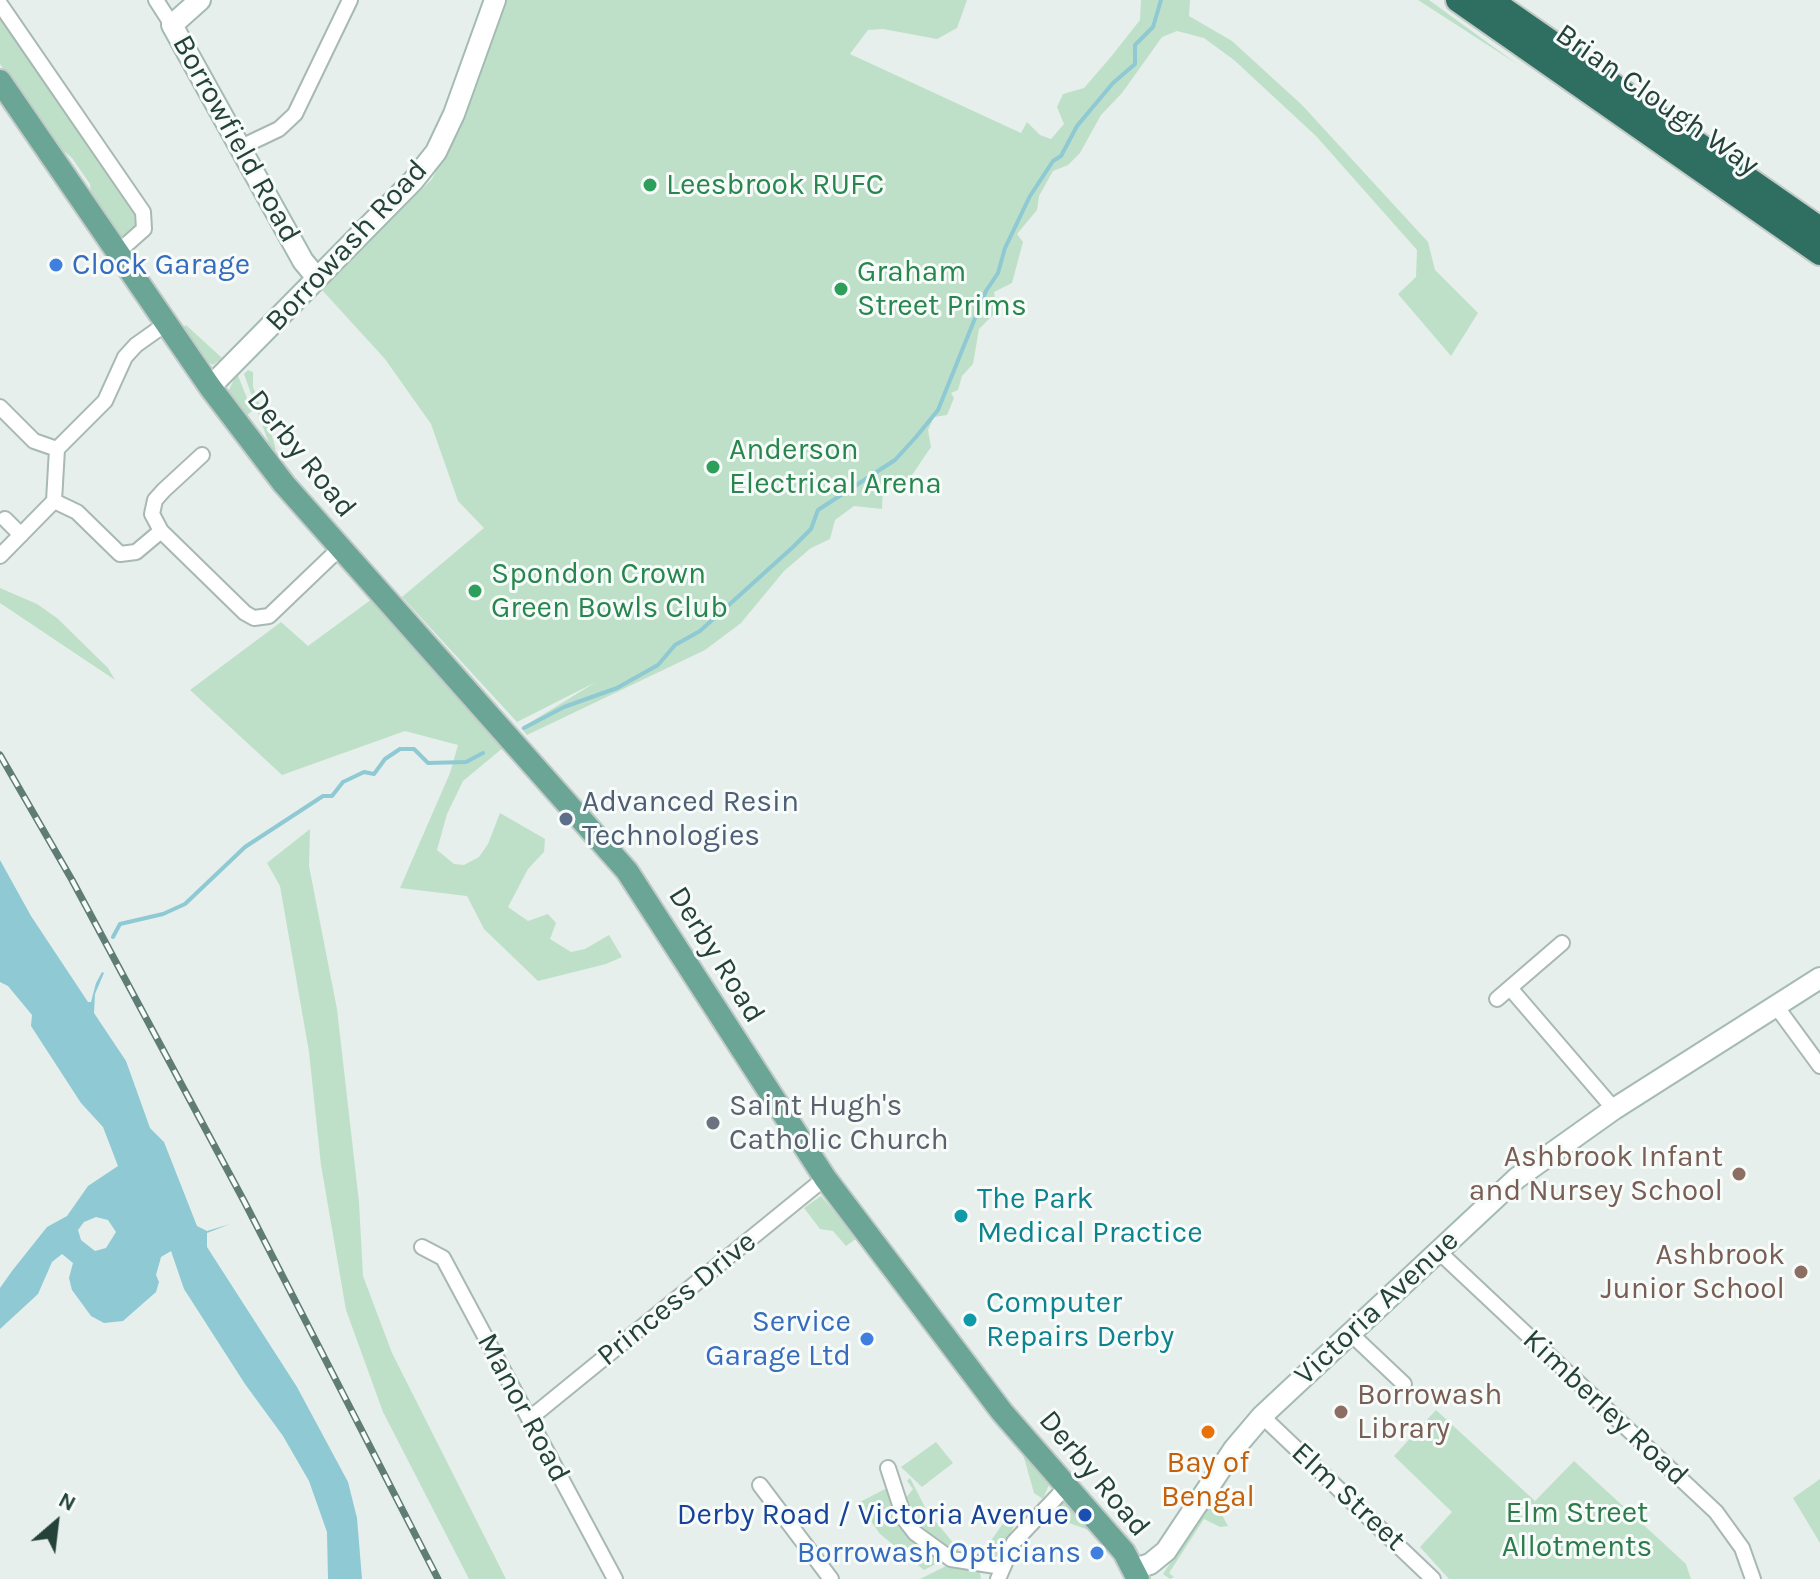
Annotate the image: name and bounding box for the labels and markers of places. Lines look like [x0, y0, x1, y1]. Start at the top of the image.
place label: Leesbrook RUFC [666, 167, 884, 203]
marker: Leesbrook RUFC [641, 176, 659, 194]
place label: Clock Garage [72, 247, 250, 283]
place label: Graham Street Prims [857, 254, 1027, 324]
marker: Clock Garage [47, 256, 65, 274]
marker: Graham Street Prims [832, 280, 850, 298]
place label: Anderson Electrical Arena [729, 432, 942, 502]
marker: Anderson Electrical Arena [704, 458, 722, 476]
place label: Spondon Crown Green Bowls Club [491, 556, 728, 626]
marker: Spondon Crown Green Bowls Club [466, 582, 484, 600]
place label: Advanced Resin Technologies [582, 784, 799, 854]
marker: Advanced Resin Technologies [557, 810, 575, 828]
place label: Saint Hugh's Catholic Church [729, 1088, 949, 1158]
marker: Saint Hugh's Catholic Church [704, 1114, 722, 1132]
place label: Ashbrook Infant and Nursey School [1469, 1139, 1723, 1210]
marker: Ashbrook Infant and Nursey School [1730, 1165, 1748, 1183]
place label: The Park Medical Practice [977, 1181, 1203, 1252]
marker: The Park Medical Practice [952, 1207, 970, 1225]
place label: Ashbrook Junior School [1600, 1237, 1785, 1308]
marker: Ashbrook Junior School [1792, 1263, 1810, 1281]
place label: Computer Repairs Derby [986, 1285, 1174, 1356]
place label: Service Garage Ltd [705, 1304, 851, 1374]
marker: Computer Repairs Derby [961, 1311, 979, 1329]
marker: Service Garage Ltd [858, 1330, 876, 1348]
place label: Borrowash Library [1357, 1377, 1502, 1448]
marker: Borrowash Library [1332, 1403, 1350, 1421]
marker: Bay of Bengal [1199, 1423, 1217, 1441]
place label: Bay of Bengal [1161, 1445, 1255, 1516]
place label: Derby Road / Victoria Avenue [677, 1497, 1069, 1533]
marker: Derby Road / Victoria Avenue [1076, 1506, 1094, 1524]
place label: Borrowash Opticians [797, 1535, 1081, 1571]
marker: Borrowash Opticians [1088, 1544, 1106, 1562]

